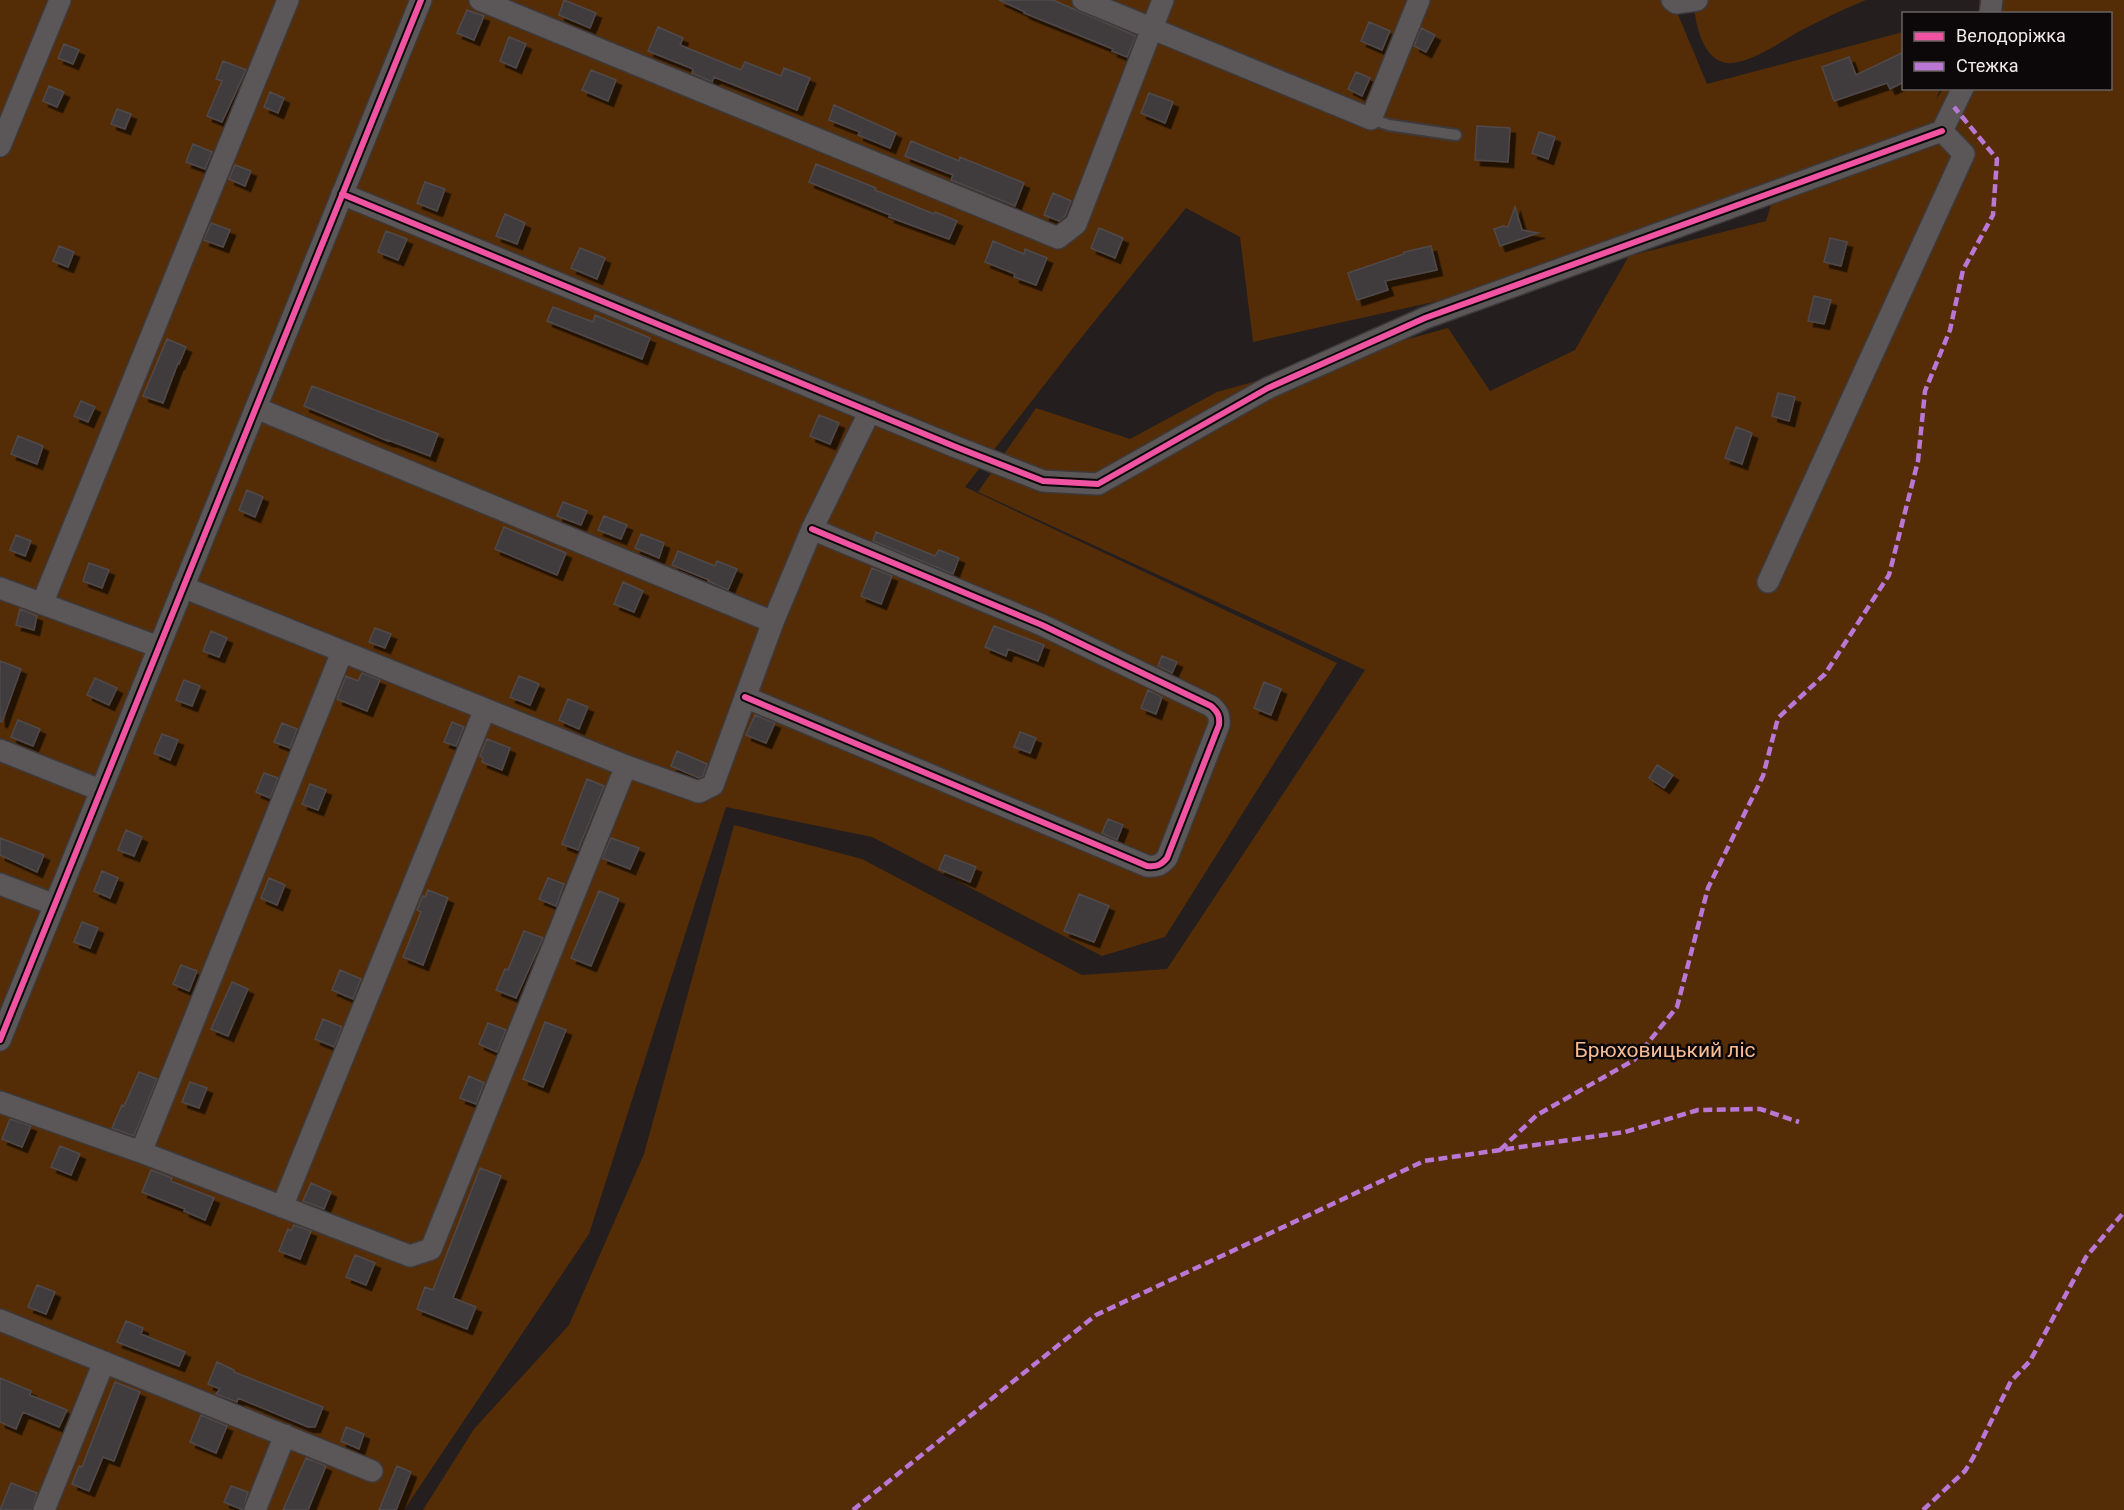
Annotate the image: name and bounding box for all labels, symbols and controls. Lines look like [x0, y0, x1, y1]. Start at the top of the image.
legend [1902, 12, 2112, 90]
text: Велодоріжка [1956, 25, 2066, 46]
text: Стежка [1956, 55, 2019, 76]
park label: Брюховицький ліс [1574, 1038, 1756, 1062]

